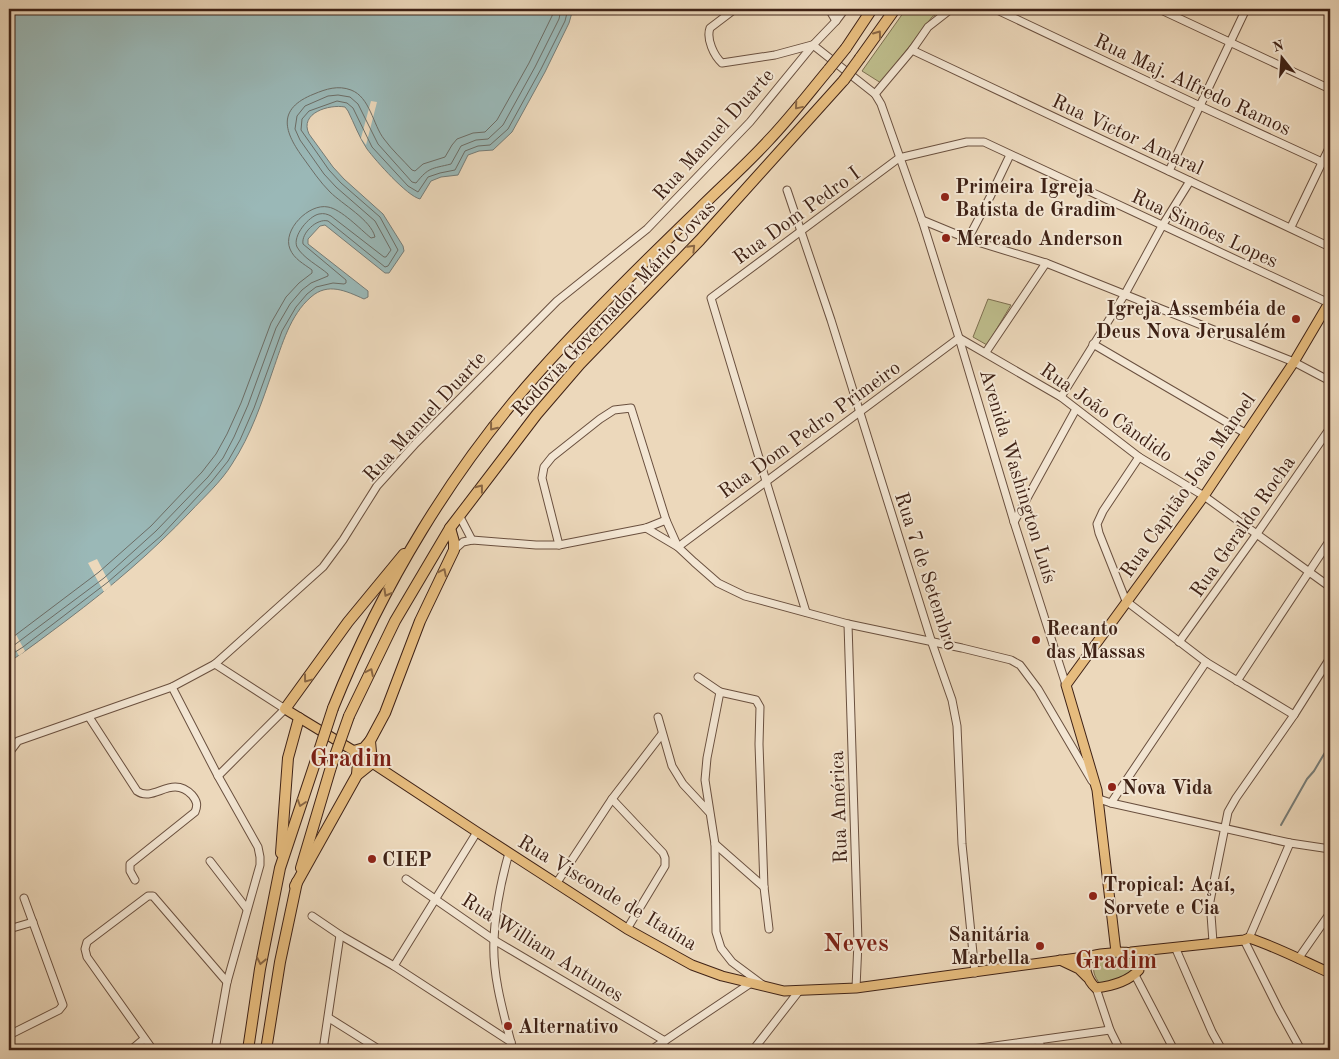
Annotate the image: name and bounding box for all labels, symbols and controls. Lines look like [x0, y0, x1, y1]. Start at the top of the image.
one-way arrow [872, 30, 881, 40]
street label: Rua Maj. Alfredo Ramos [1091, 32, 1293, 140]
north arrow [1256, 32, 1306, 82]
text: N [1271, 38, 1286, 55]
street label: Rua Manuel Duarte [650, 66, 779, 205]
street label: Rua Victor Amaral [1048, 92, 1206, 180]
one-way arrow [794, 101, 803, 110]
street label: Rua Dom Pedro I [730, 164, 864, 269]
place label: Primeira Igreja Batista de Gradim [955, 178, 1116, 221]
street label: Rua Simões Lopes [1128, 187, 1280, 273]
marker: Primeira Igreja Batista de Gradim [939, 191, 951, 203]
street label: Rodovia Governador Mário Covas [509, 197, 720, 421]
place label: Mercado Anderson [956, 230, 1123, 250]
marker: Mercado Anderson [940, 232, 952, 244]
one-way arrow [687, 245, 696, 254]
place label: Igreja Assembéia de Deus Nova Jerusalém [1096, 300, 1286, 343]
marker: Igreja Assembéia de Deus Nova Jerusalém [1290, 313, 1302, 325]
street label: Rua Manuel Duarte [360, 349, 491, 486]
street label: Rua Dom Pedro Primeiro [716, 358, 905, 503]
street label: Rua João Cândido [1036, 360, 1176, 467]
street label: Avenida Washington Luís [975, 367, 1059, 586]
street label: Rua Capitão João Manoel [1117, 390, 1260, 582]
one-way arrow [491, 421, 499, 430]
street label: Rua Geraldo Rocha [1187, 453, 1300, 601]
one-way arrow [475, 485, 483, 494]
street label: Rua 7 de Setembro [890, 490, 960, 653]
one-way arrow [437, 569, 447, 578]
one-way arrow [383, 588, 393, 597]
place label: Recanto das Massas [1046, 620, 1145, 663]
marker: Recanto das Massas [1030, 634, 1042, 646]
one-way arrow [364, 668, 375, 677]
one-way arrow [304, 673, 313, 683]
district label: Gradim [310, 747, 392, 772]
street label: Rua América [828, 750, 852, 864]
place label: Nova Vida [1122, 779, 1213, 799]
marker: Nova Vida [1106, 781, 1118, 793]
one-way arrow [297, 799, 307, 807]
street label: Rua Visconde de Itaúna [514, 832, 700, 955]
place label: CIEP [382, 851, 432, 871]
marker: CIEP [366, 853, 378, 865]
place label: Tropical: Açaí, Sorvete e Cia [1103, 876, 1235, 919]
marker: Tropical: Açaí, Sorvete e Cia [1087, 890, 1099, 902]
street label: Rua William Antunes [458, 891, 626, 1007]
place label: Sanitária Marbella [948, 926, 1030, 969]
district label: Neves [823, 932, 889, 957]
marker: Sanitária Marbella [1034, 940, 1046, 952]
district label: Gradim [1075, 949, 1157, 974]
one-way arrow [257, 956, 267, 965]
place label: Alternativo [518, 1018, 619, 1038]
marker: Alternativo [502, 1020, 514, 1032]

